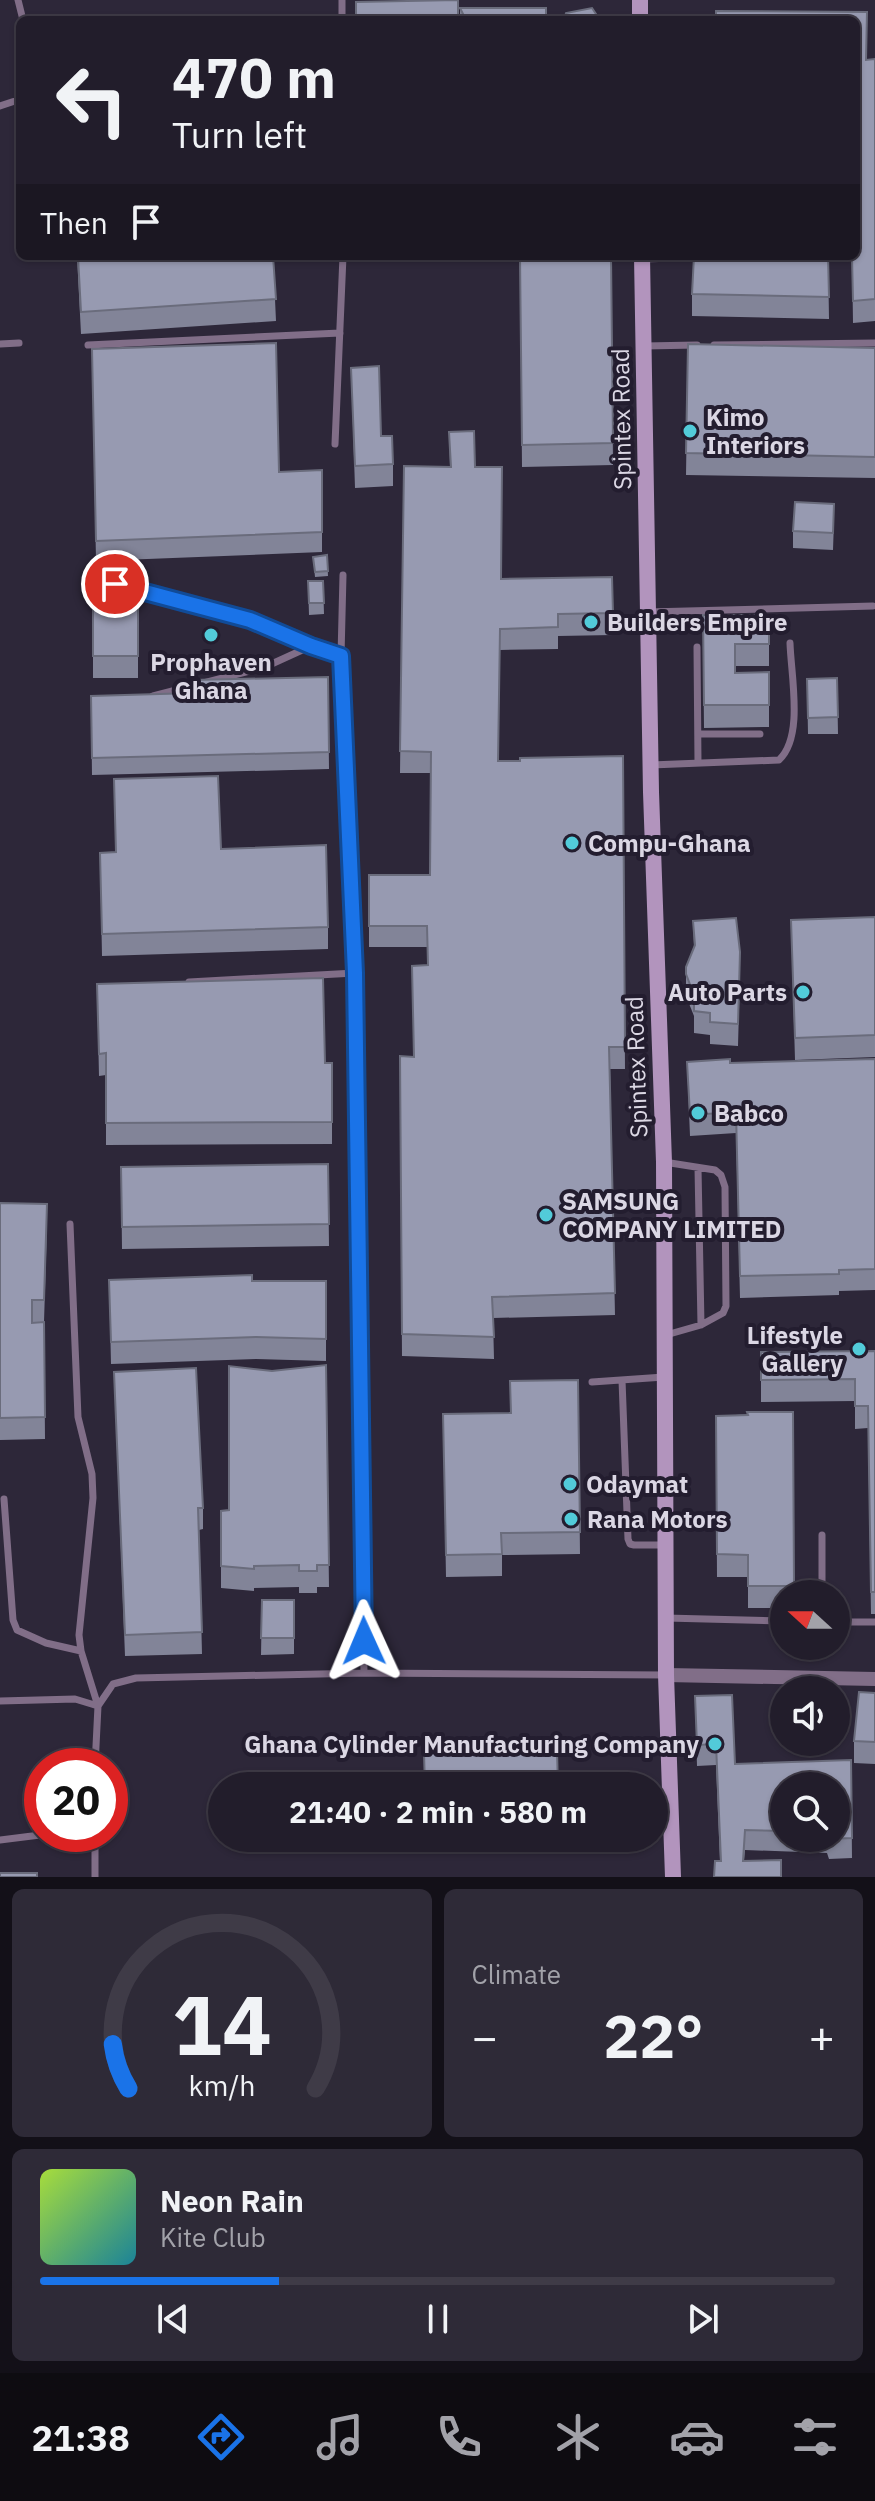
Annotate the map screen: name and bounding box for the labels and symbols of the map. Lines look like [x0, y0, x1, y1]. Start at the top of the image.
street label: Spintex Road [604, 348, 638, 490]
place label: Kimo Interiors [706, 401, 805, 461]
marker: Kimo Interiors [681, 422, 699, 440]
pin [81, 550, 149, 618]
place label: Builders Empire [607, 606, 788, 638]
marker: Builders Empire [582, 613, 600, 631]
marker: Prophaven Ghana [202, 626, 220, 644]
place label: Prophaven Ghana [150, 646, 272, 706]
place label: Compu-Ghana [588, 827, 751, 859]
marker: Compu-Ghana [563, 834, 581, 852]
place label: Auto Parts [668, 976, 787, 1008]
marker: Auto Parts [794, 983, 812, 1001]
street label: Spintex Road [618, 996, 654, 1138]
place label: Babco [714, 1097, 784, 1129]
marker: Babco [689, 1104, 707, 1122]
place label: SAMSUNG COMPANY LIMITED [562, 1185, 781, 1245]
marker: SAMSUNG COMPANY LIMITED [537, 1206, 555, 1224]
place label: Lifestyle Gallery [747, 1319, 843, 1379]
marker: Lifestyle Gallery [850, 1340, 868, 1358]
place label: Odaymat [586, 1468, 688, 1500]
marker: Odaymat [561, 1475, 579, 1493]
place label: Rana Motors [587, 1503, 728, 1535]
marker: Rana Motors [562, 1510, 580, 1528]
north arrow [770, 1580, 850, 1660]
position arrow [322, 1599, 406, 1683]
place label: Ghana Cylinder Manufacturing Company [244, 1728, 699, 1760]
marker: Ghana Cylinder Manufacturing Company [706, 1735, 724, 1753]
speed limit sign: 20 [24, 1748, 128, 1852]

